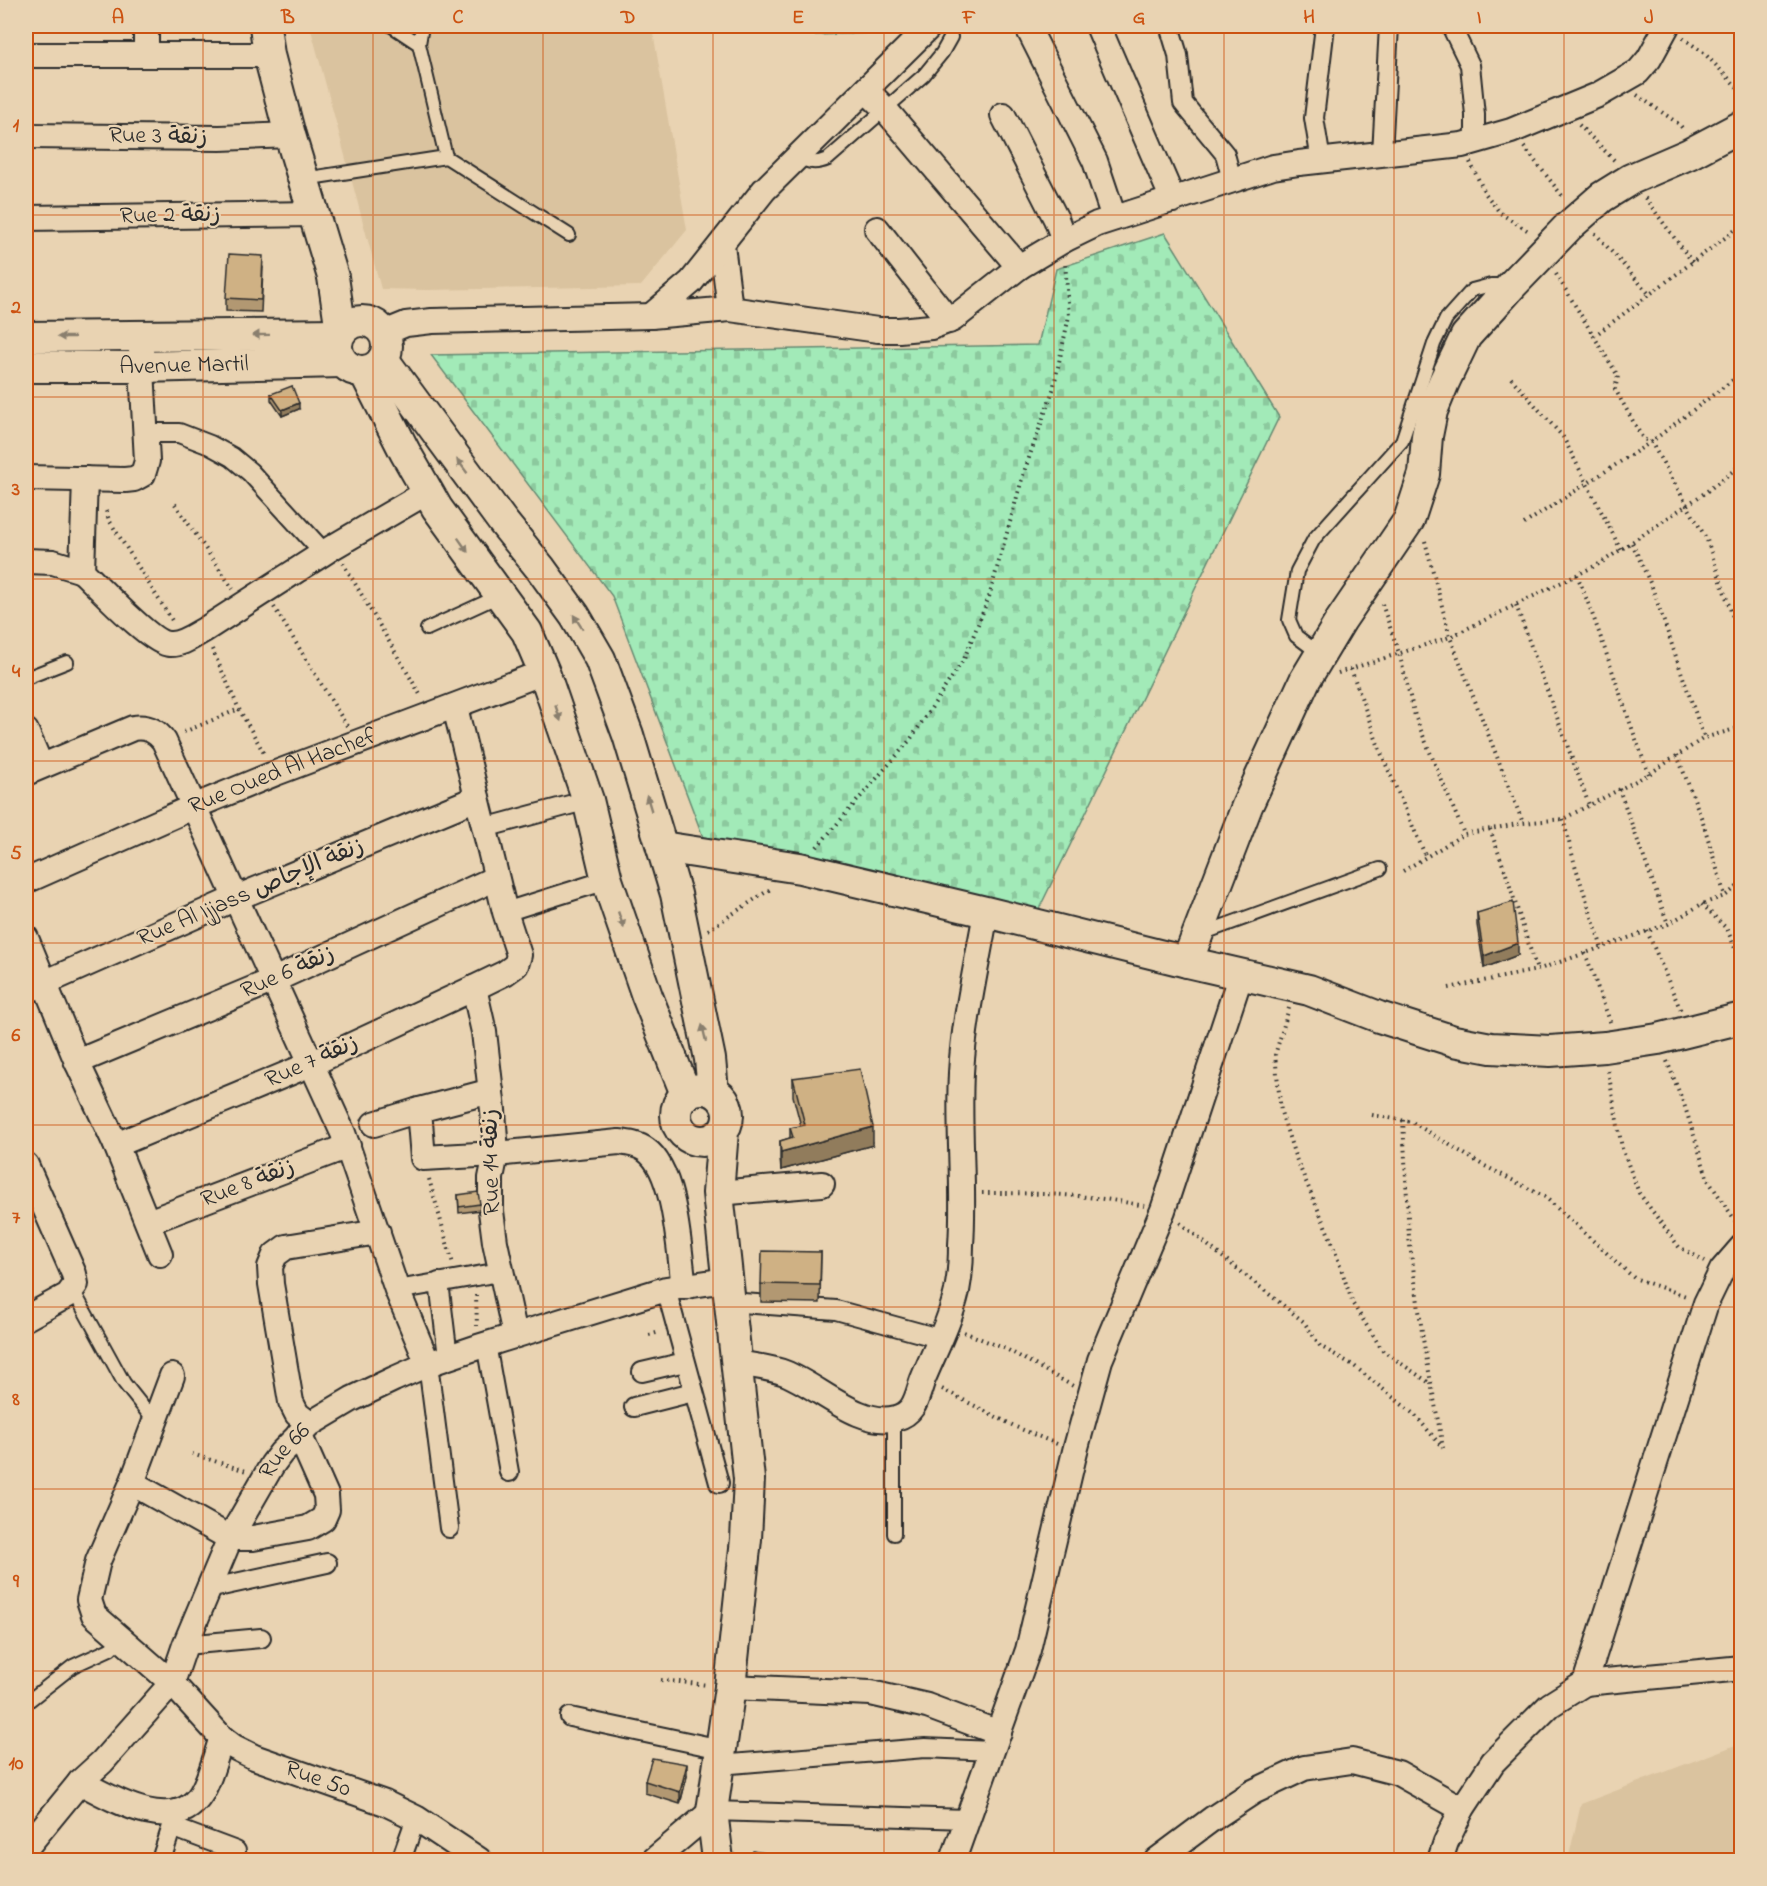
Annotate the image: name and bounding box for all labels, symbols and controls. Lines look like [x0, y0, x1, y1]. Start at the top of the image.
text: A [112, 4, 124, 33]
text: B [280, 4, 295, 33]
text: C [453, 4, 464, 33]
text: D [620, 4, 635, 33]
text: E [792, 4, 804, 33]
text: F [962, 4, 976, 33]
text: G [1133, 4, 1146, 33]
text: H [1303, 4, 1315, 33]
text: I [1477, 4, 1482, 33]
text: J [1644, 4, 1654, 33]
text: 1 [13, 112, 20, 141]
street label: Rue 3 زنقة [108, 119, 208, 155]
street label: Rue 2 زنقة [119, 198, 221, 234]
text: 2 [10, 294, 21, 323]
one-way arrow [252, 330, 271, 339]
one-way arrow [57, 332, 76, 342]
street label: Avenue Martil [119, 347, 249, 385]
one-way arrow [456, 458, 468, 474]
text: 3 [11, 476, 20, 505]
one-way arrow [457, 537, 468, 553]
one-way arrow [573, 614, 584, 630]
text: 4 [12, 658, 21, 687]
one-way arrow [554, 704, 563, 722]
street label: Rue Oued Al Hachef [183, 719, 382, 824]
one-way arrow [644, 794, 653, 812]
street label: Rue Al Ijjass زنقة الإجاص [132, 829, 370, 957]
text: 5 [10, 840, 22, 869]
one-way arrow [617, 911, 626, 929]
street label: Rue 6 زنقة [235, 937, 341, 1009]
text: 6 [12, 1022, 21, 1051]
one-way arrow [698, 1024, 708, 1042]
street label: Rue 7 زنقة [260, 1026, 364, 1098]
street label: Rue 14 زنقة [474, 1108, 510, 1216]
street label: Rue 8 زنقة [196, 1150, 300, 1218]
text: 7 [12, 1204, 21, 1233]
text: 8 [11, 1386, 20, 1415]
street label: Rue 66 [250, 1415, 319, 1485]
text: 9 [12, 1568, 20, 1597]
text: 10 [9, 1750, 24, 1779]
street label: Rue 50 [280, 1752, 356, 1807]

